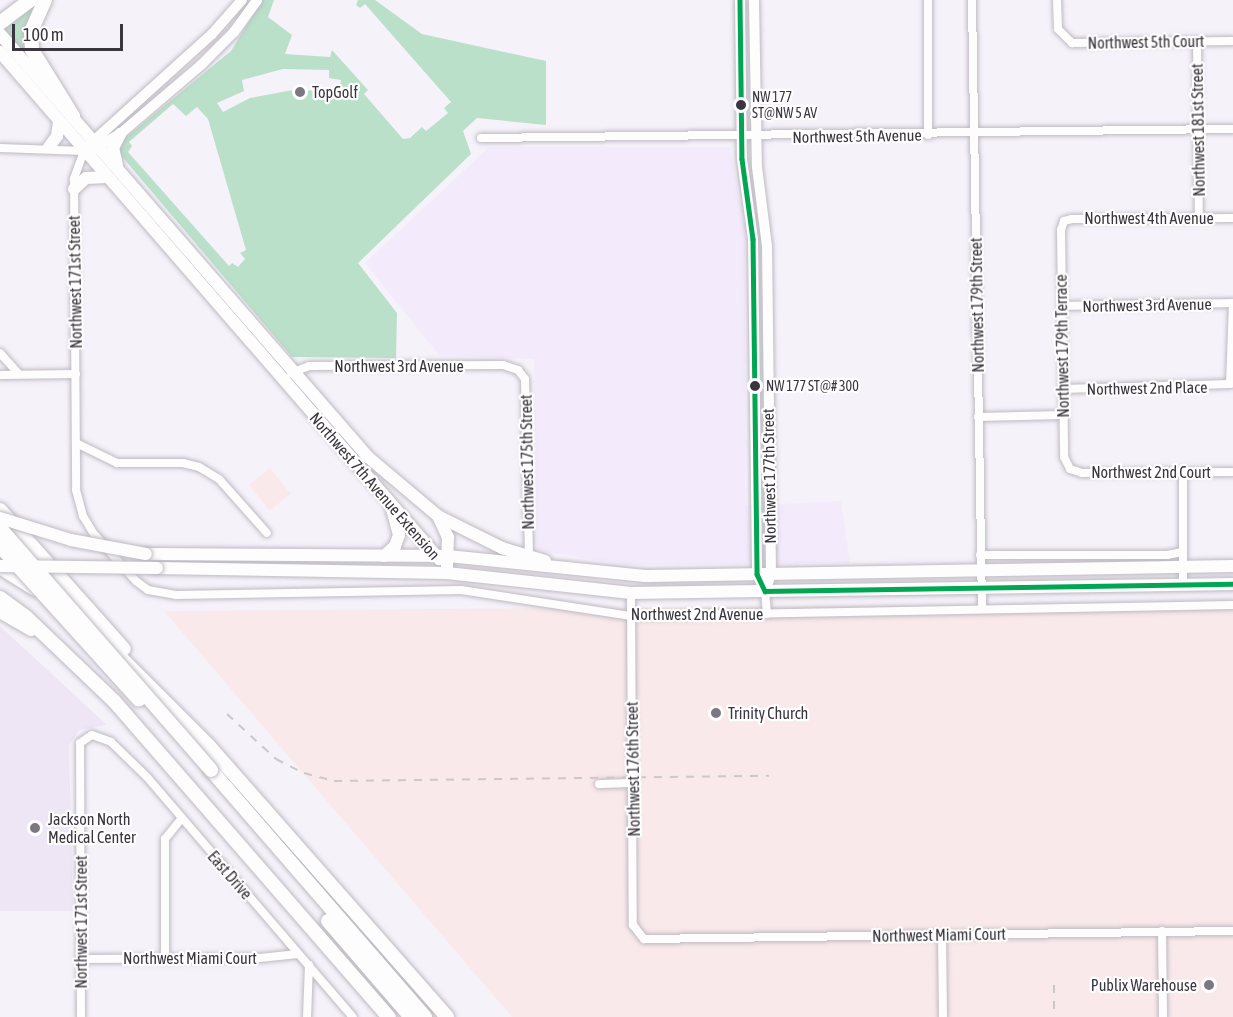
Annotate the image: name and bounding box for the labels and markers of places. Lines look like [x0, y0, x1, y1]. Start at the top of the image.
place label: TopGolf [312, 82, 358, 102]
marker: TopGolf [293, 85, 307, 99]
place label: NW 177 ST@NW 5 AV [752, 89, 817, 122]
marker: NW 177 ST@NW 5 AV [735, 99, 747, 111]
place label: NW 177 ST@# 300 [766, 378, 859, 394]
marker: NW 177 ST@# 300 [749, 380, 761, 392]
place label: Trinity Church [728, 703, 808, 723]
marker: Trinity Church [709, 706, 723, 720]
place label: Jackson North Medical Center [48, 809, 136, 847]
marker: Jackson North Medical Center [26, 819, 44, 837]
place label: Publix Warehouse [1091, 975, 1197, 995]
marker: Publix Warehouse [1202, 978, 1216, 992]

